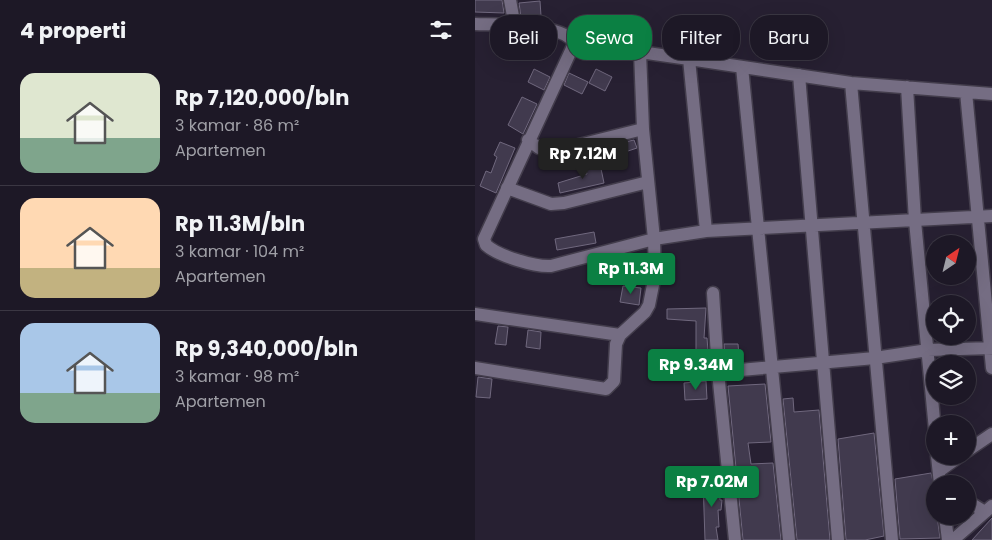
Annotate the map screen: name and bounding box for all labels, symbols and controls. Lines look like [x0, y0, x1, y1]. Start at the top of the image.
chip: Beli [490, 15, 557, 60]
chip: Sewa [567, 15, 652, 60]
chip: Filter [662, 15, 740, 60]
chip: Baru [750, 15, 828, 60]
text: 4 properti [20, 16, 126, 45]
icon: filters [427, 16, 455, 44]
text: Rp 7,120,000/bln [175, 83, 349, 112]
icon: home [60, 93, 120, 153]
text: 3 kamar · 86 m² [175, 114, 299, 137]
pin: Rp 7.12M [531, 138, 635, 180]
text: Apartemen [175, 139, 266, 162]
text: Rp 7.12M [549, 142, 617, 165]
text: Rp 11.3M/bln [175, 209, 305, 238]
icon: home [60, 218, 120, 278]
north arrow [926, 235, 976, 285]
map controls [926, 235, 976, 525]
text: 3 kamar · 104 m² [175, 240, 304, 263]
pin: Rp 11.3M [579, 252, 683, 295]
text: Rp 11.3M [598, 257, 664, 280]
text: Apartemen [175, 265, 266, 288]
button: locate [926, 295, 976, 345]
text: Rp 9,340,000/bln [175, 334, 358, 363]
icon: home [60, 343, 120, 403]
pin: Rp 9.34M [644, 348, 748, 391]
text: Rp 9.34M [659, 353, 733, 376]
button: layers [926, 355, 976, 405]
text: 3 kamar · 98 m² [175, 365, 299, 388]
text: Apartemen [175, 390, 266, 413]
button: + [926, 415, 976, 465]
pin: Rp 7.02M [660, 466, 764, 508]
text: Rp 7.02M [676, 470, 748, 493]
button: − [926, 475, 976, 525]

